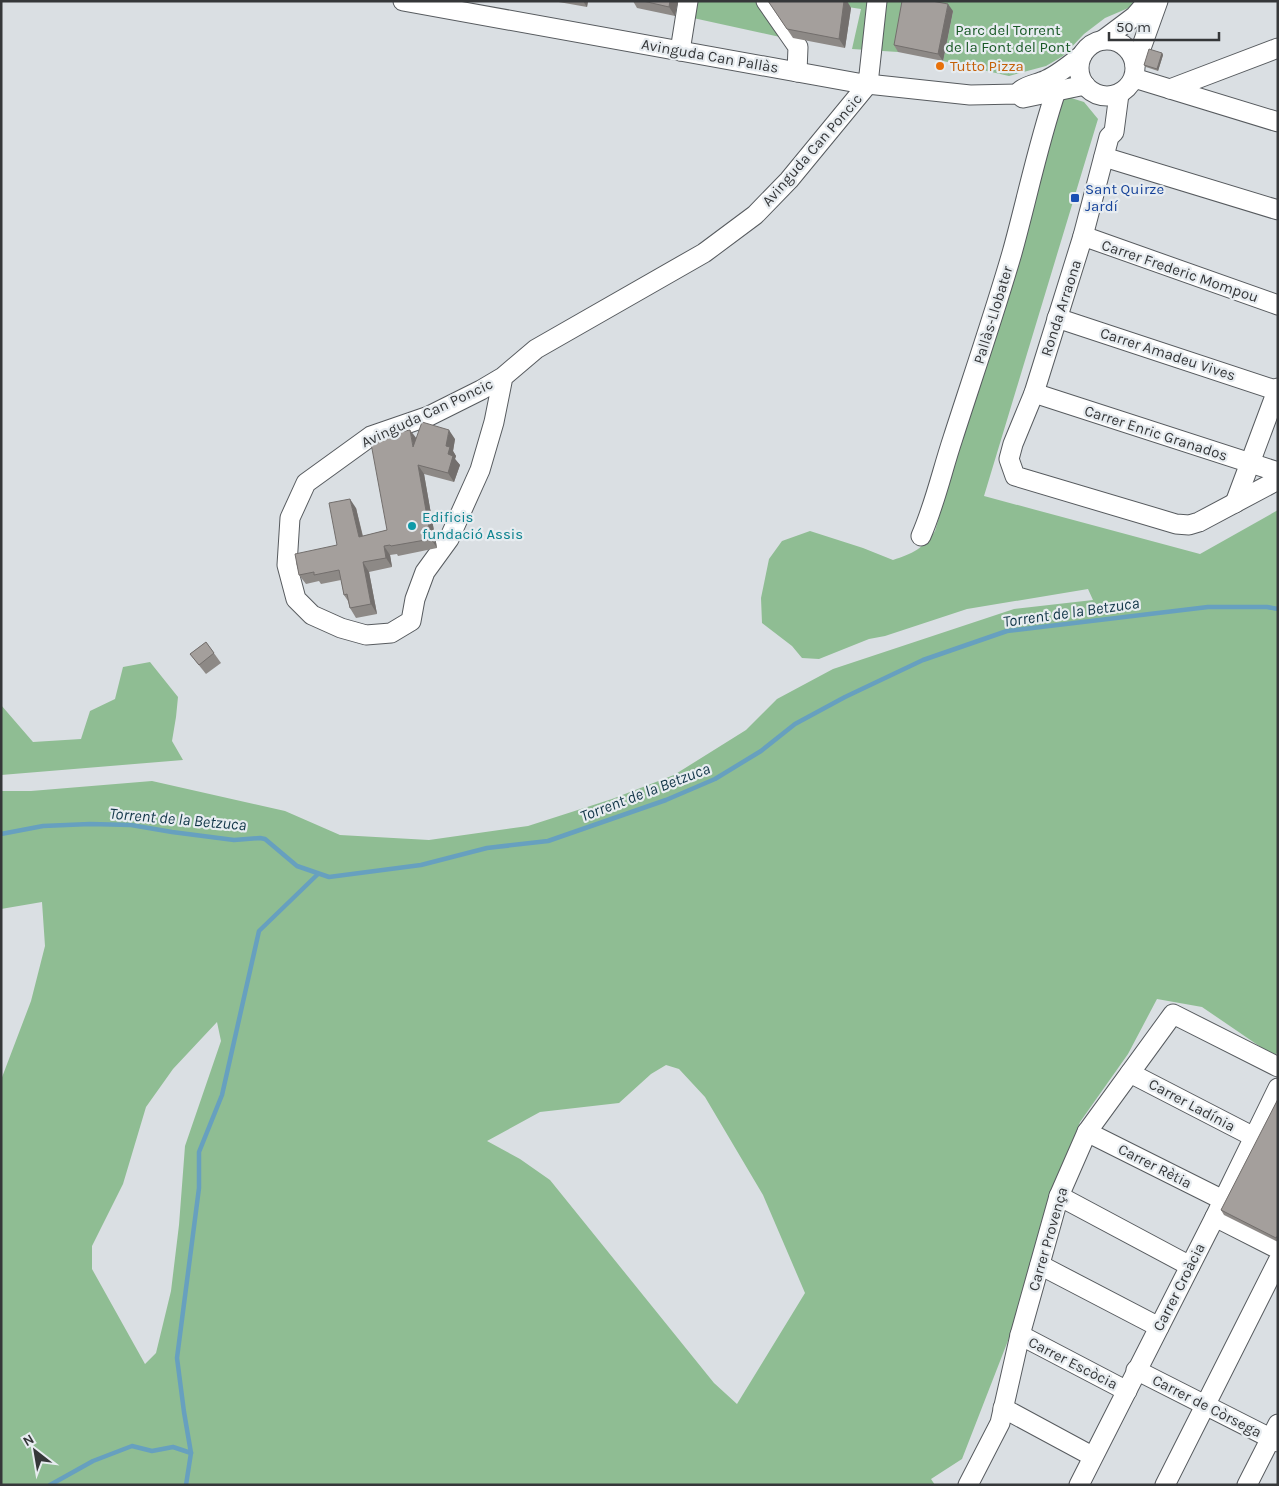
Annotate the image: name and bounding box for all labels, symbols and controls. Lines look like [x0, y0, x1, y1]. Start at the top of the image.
scale bar [1109, 10, 1219, 42]
text: 50 m [1116, 18, 1151, 36]
park label: Parc del Torrent de la Font del Pont [945, 21, 1071, 56]
street label: Avinguda Can Pallàs [640, 35, 780, 77]
place label: Tutto Pizza [950, 57, 1024, 75]
marker: Tutto Pizza [934, 60, 946, 72]
street label: Avinguda Can Poncic [758, 90, 866, 210]
place label: Sant Quirze Jardí [1085, 180, 1164, 215]
marker: Sant Quirze Jardí [1069, 192, 1081, 204]
street label: Carrer Frederic Mompou [1099, 236, 1261, 306]
street label: Ronda Arraona [1037, 257, 1085, 359]
street label: Pallàs-Llobater [970, 263, 1017, 366]
street label: Carrer Amadeu Vives [1098, 324, 1238, 384]
street label: Avinguda Can Poncic [358, 375, 496, 451]
street label: Carrer Enric Granados [1082, 401, 1230, 465]
place label: Edificis fundació Assis [422, 508, 523, 543]
marker: Edificis fundació Assis [406, 520, 418, 532]
water label: Torrent de la Betzuca [1002, 593, 1140, 631]
water label: Torrent de la Betzuca [577, 758, 713, 826]
water label: Torrent de la Betzuca [109, 804, 247, 834]
street label: Carrer Ladínia [1146, 1075, 1238, 1135]
street label: Carrer Rètia [1115, 1140, 1195, 1192]
street label: Carrer Provença [1025, 1185, 1071, 1293]
street label: Carrer Croàcia [1149, 1240, 1209, 1334]
street label: Carrer Escòcia [1025, 1333, 1121, 1393]
street label: Carrer de Còrsega [1149, 1371, 1265, 1441]
north arrow [10, 1426, 60, 1476]
text: N [20, 1430, 37, 1450]

